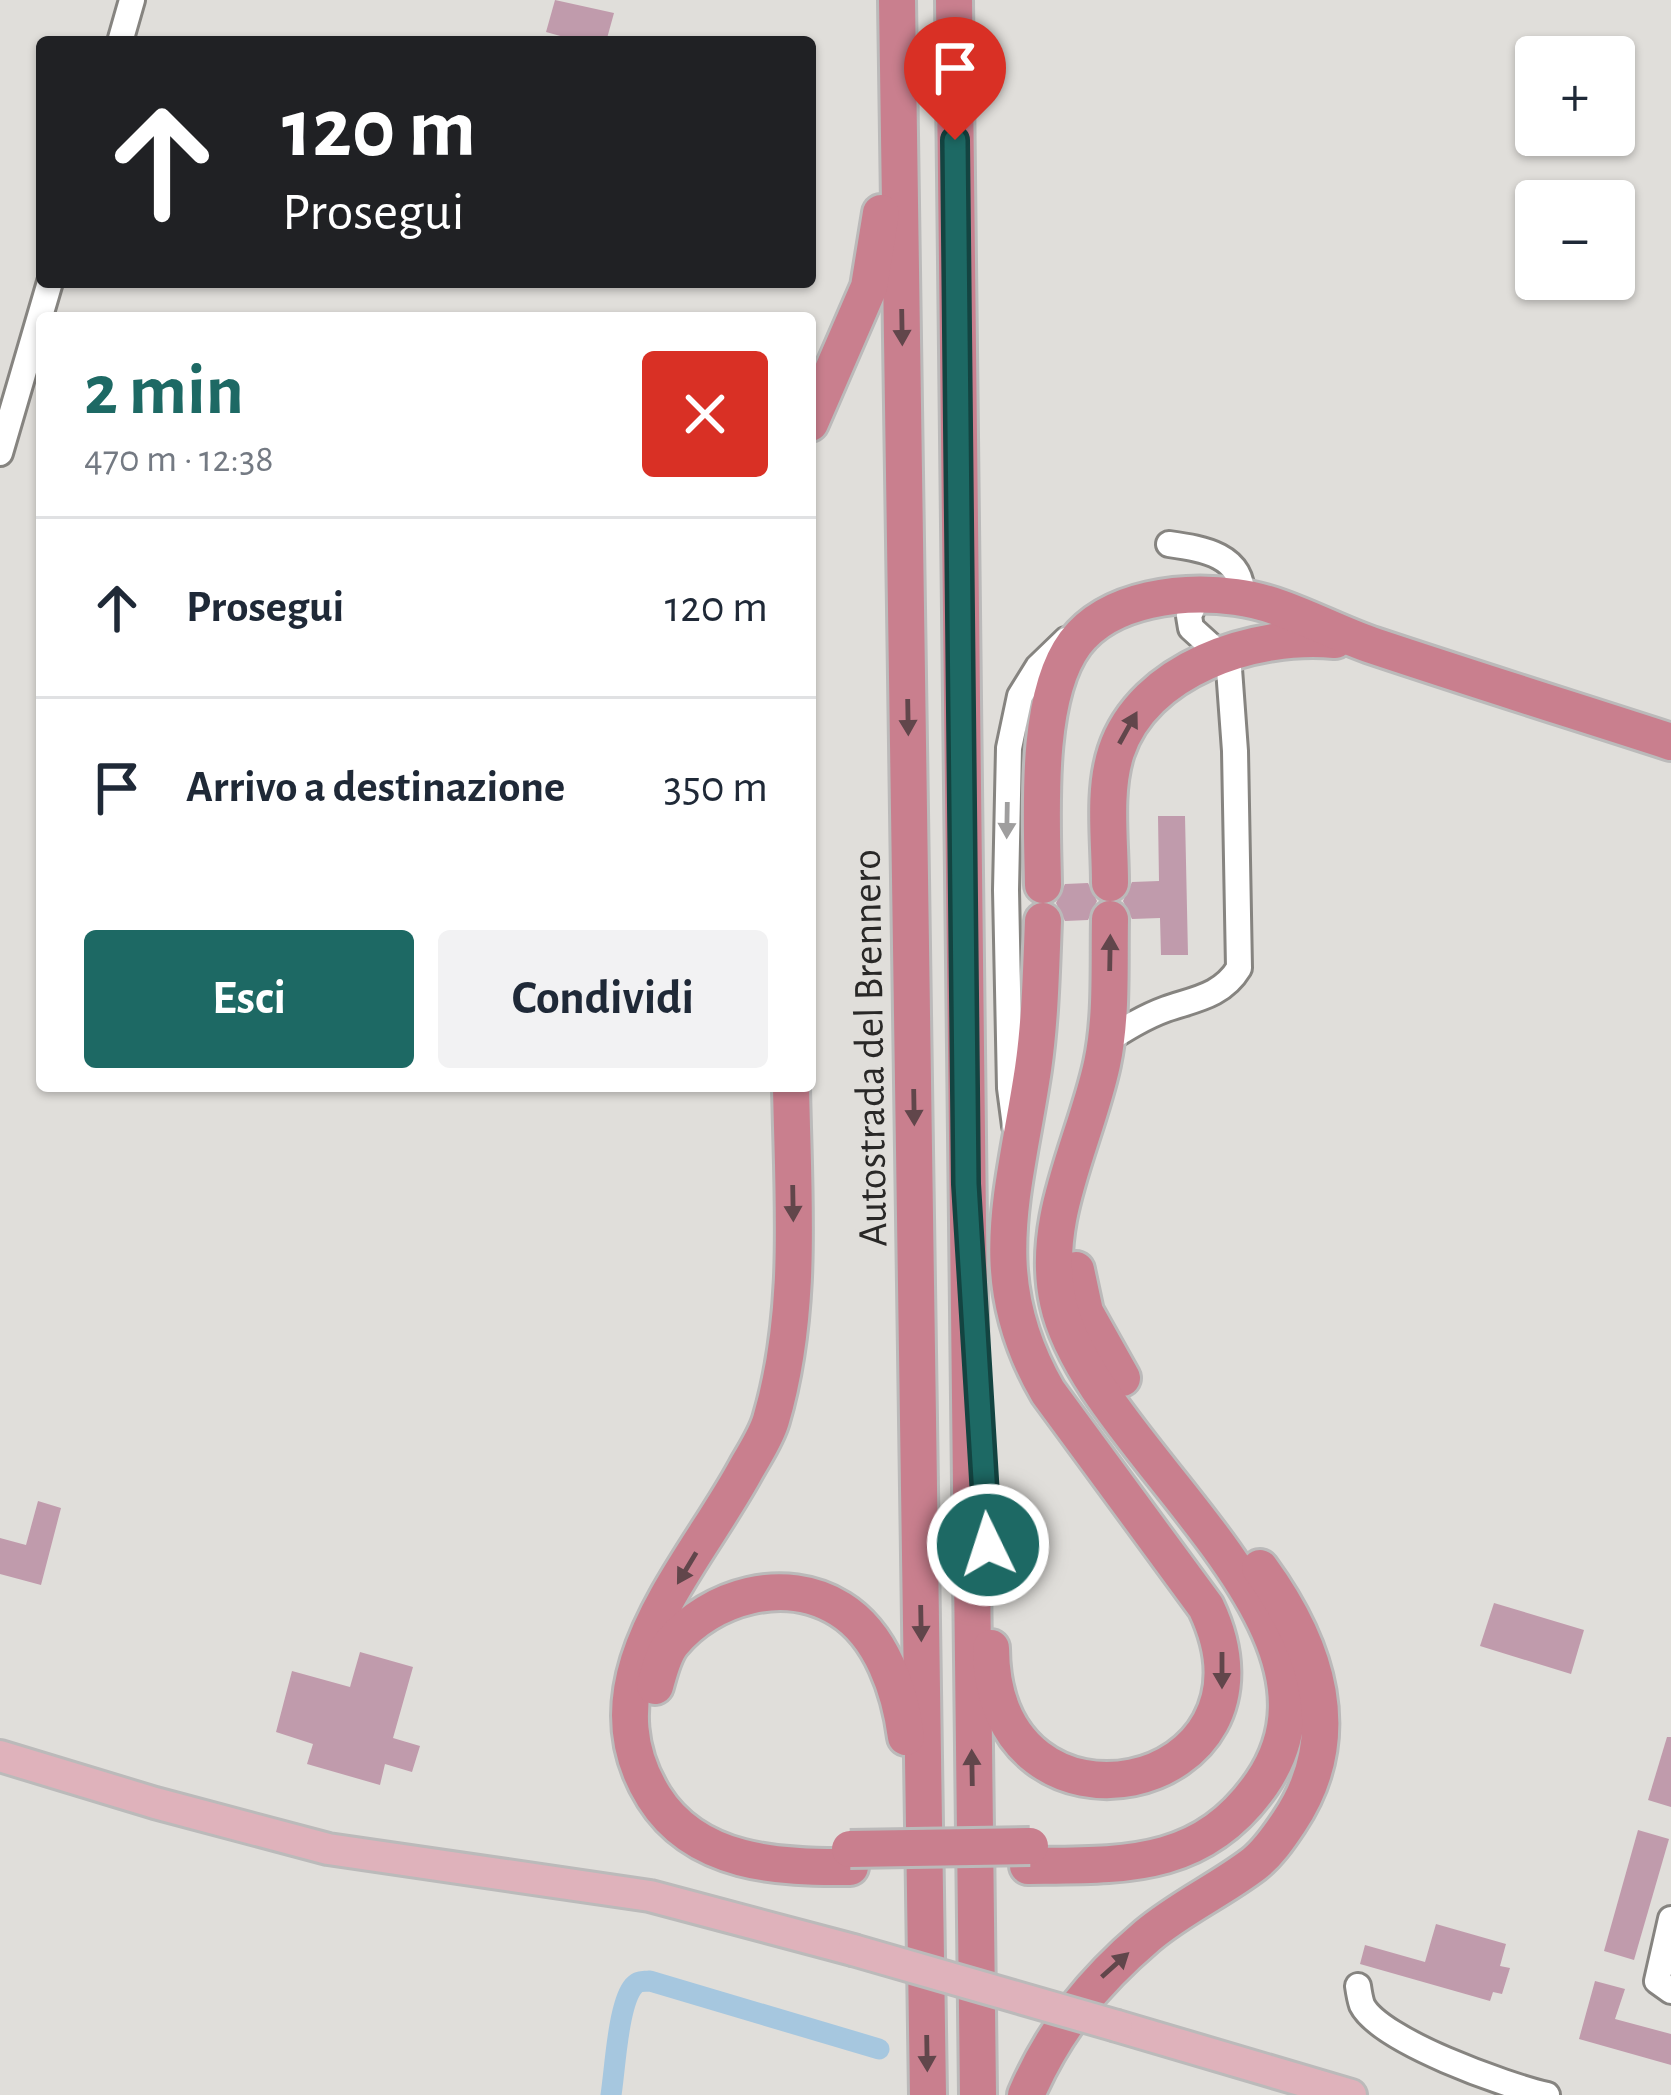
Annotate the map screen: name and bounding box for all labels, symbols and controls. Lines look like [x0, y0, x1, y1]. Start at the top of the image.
pin [904, 17, 1006, 140]
icon: arrive [922, 35, 988, 101]
map controls [1515, 36, 1635, 300]
button: + [1515, 36, 1635, 156]
icon: ahead [84, 84, 240, 240]
text: 120 m [282, 88, 476, 172]
button: − [1515, 180, 1635, 300]
text: Prosegui [282, 186, 464, 240]
one-way arrow [893, 309, 912, 347]
button: close [642, 351, 768, 477]
text: 2 min [84, 355, 244, 427]
text: 470 m · 12:38 [84, 440, 274, 479]
icon: ahead [84, 575, 150, 641]
text: Prosegui [186, 585, 344, 630]
text: 120 m [665, 585, 768, 630]
one-way arrow [898, 699, 918, 737]
one-way arrow [1117, 710, 1138, 745]
icon: arrive [84, 755, 150, 821]
text: Arrivo a destinazione [186, 765, 565, 810]
text: 350 m [663, 765, 768, 810]
one-way arrow [997, 802, 1016, 840]
street label: Autostrada del Brennero [846, 849, 894, 1247]
button: Esci [84, 930, 414, 1068]
button: Condividi [438, 930, 768, 1068]
one-way arrow [1100, 933, 1119, 971]
one-way arrow [904, 1089, 923, 1127]
one-way arrow [784, 1185, 803, 1223]
position arrow [925, 1482, 1051, 1608]
one-way arrow [677, 1551, 698, 1585]
one-way arrow [911, 1605, 931, 1643]
one-way arrow [1212, 1652, 1231, 1690]
one-way arrow [962, 1748, 981, 1786]
one-way arrow [1100, 1952, 1129, 1979]
one-way arrow [918, 2035, 937, 2073]

